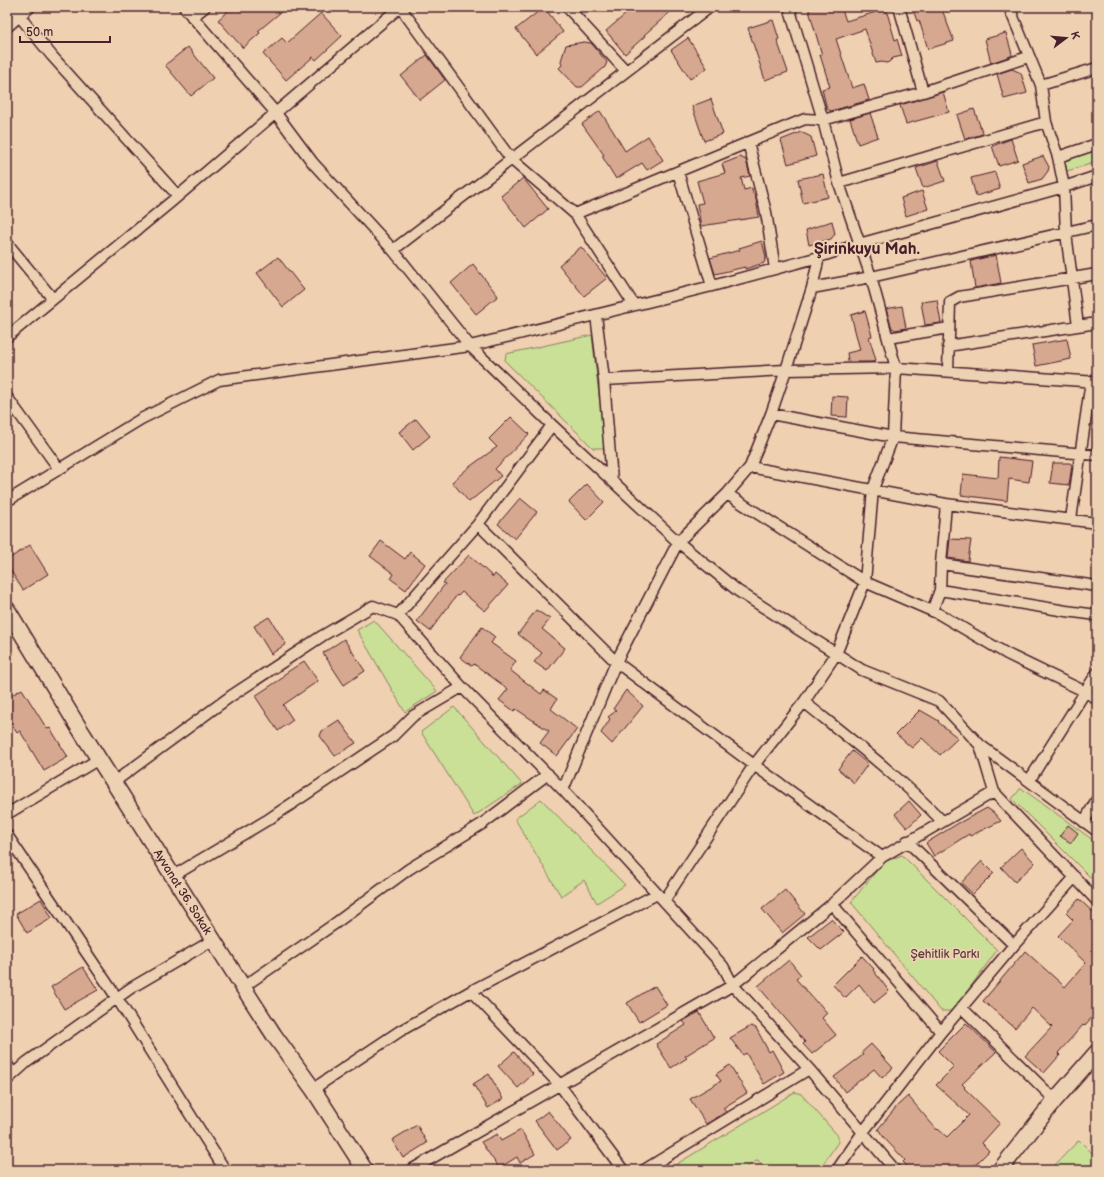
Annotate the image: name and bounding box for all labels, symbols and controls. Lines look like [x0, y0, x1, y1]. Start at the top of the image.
scale bar [20, 18, 110, 44]
north arrow [1046, 18, 1086, 58]
text: 50 m [26, 25, 53, 40]
text: K [1068, 30, 1083, 41]
district label: Şirinkuyu Mah. [814, 240, 920, 259]
street label: Ayvanat 36. Sokak [150, 847, 215, 938]
park label: Şehitlik Parkı [910, 947, 980, 962]

